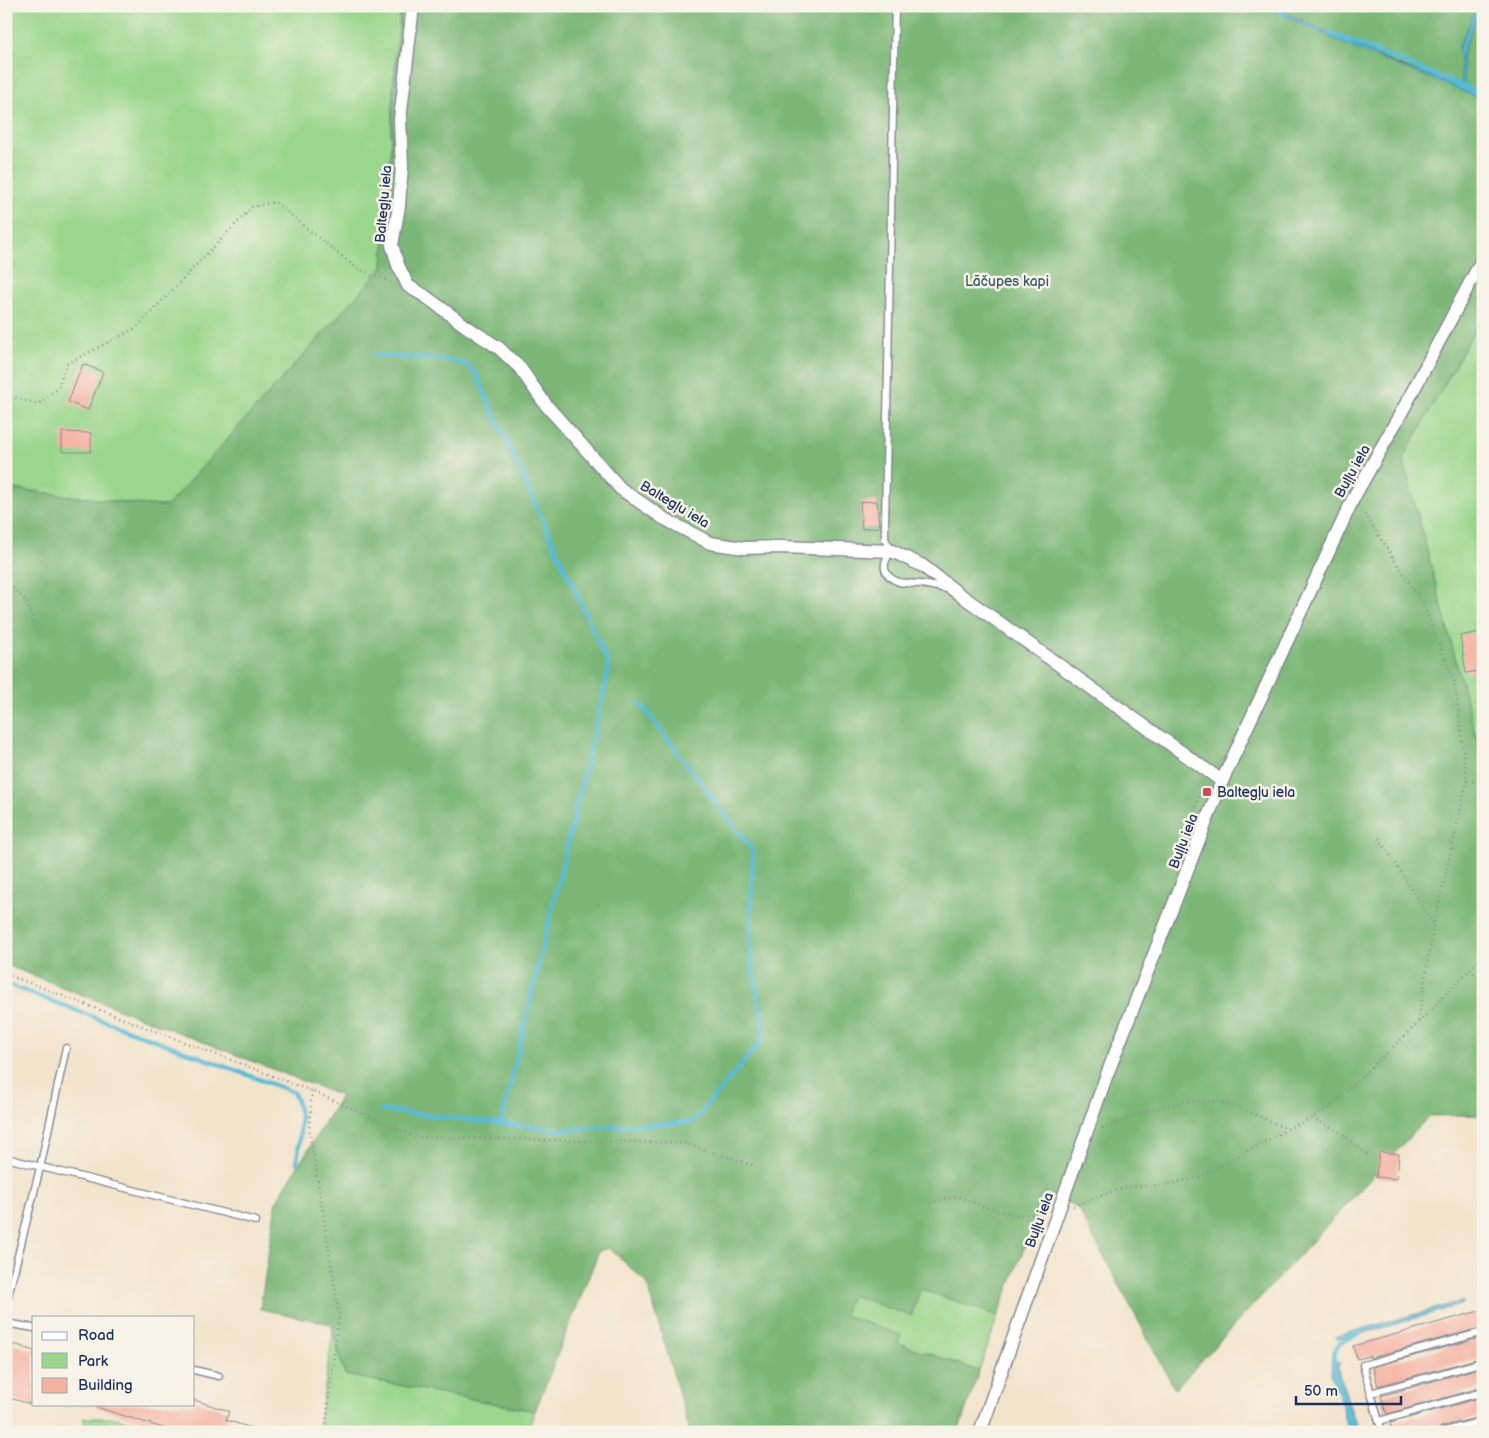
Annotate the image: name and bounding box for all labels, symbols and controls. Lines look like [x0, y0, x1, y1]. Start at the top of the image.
street label: Baltegļu iela [372, 164, 395, 244]
park label: Lāčupes kapi [965, 273, 1049, 290]
street label: Buļļu iela [1331, 442, 1374, 501]
street label: Baltegļu iela [637, 477, 713, 532]
place label: Baltegļu iela [1217, 784, 1295, 801]
marker: Baltegļu iela [1201, 786, 1213, 798]
street label: Buļļu iela [1165, 811, 1202, 871]
street label: Buļļu iela [1022, 1190, 1057, 1250]
legend [32, 1316, 195, 1406]
text: Road [78, 1326, 114, 1345]
text: Park [78, 1352, 109, 1371]
scale bar [1296, 1373, 1402, 1405]
text: Building [78, 1376, 133, 1395]
text: 50 m [1304, 1382, 1338, 1401]

